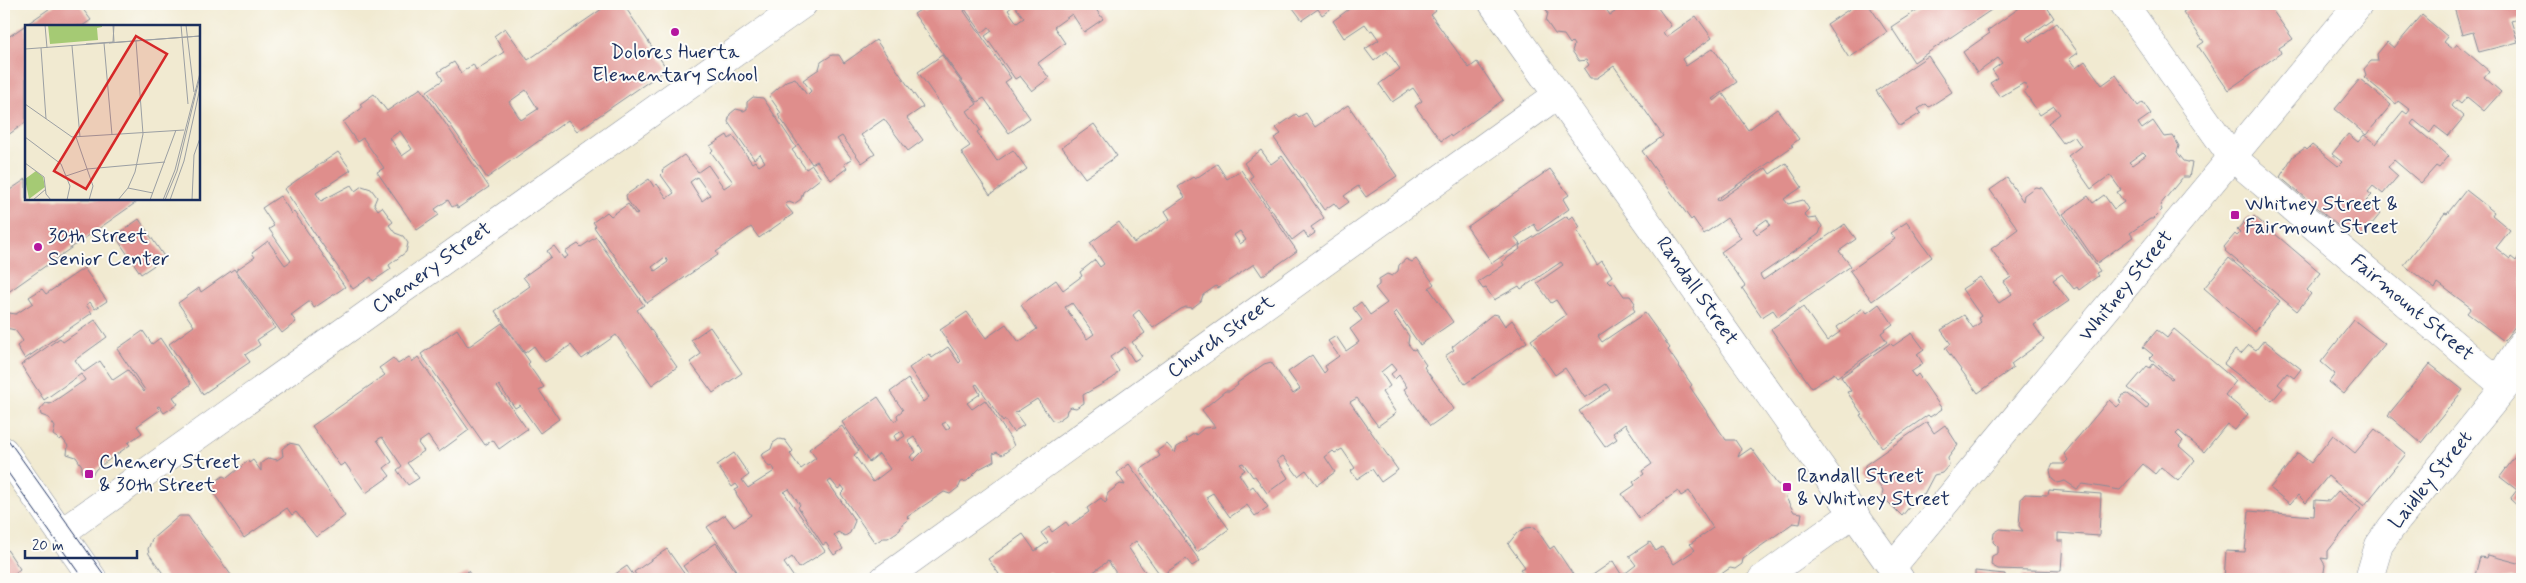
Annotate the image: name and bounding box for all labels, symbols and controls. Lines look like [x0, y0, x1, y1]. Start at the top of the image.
inset map [25, 25, 200, 200]
marker: Dolores Huerta Elementary School [669, 26, 681, 38]
place label: Dolores Huerta Elementary School [592, 39, 758, 89]
place label: Whitney Street & Fairmount Street [2245, 191, 2399, 241]
marker: Whitney Street & Fairmount Street [2229, 209, 2241, 221]
street label: Chenery Street [367, 215, 497, 321]
place label: 30th Street Senior Center [48, 223, 169, 273]
street label: Whitney Street [2073, 225, 2179, 347]
street label: Randall Street [1650, 231, 1744, 351]
marker: 30th Street Senior Center [32, 241, 44, 253]
street label: Fairmount Street [2345, 248, 2479, 368]
street label: Church Street [1162, 289, 1280, 385]
street label: Laidley Street [2383, 425, 2479, 535]
place label: Chenery Street & 30th Street [99, 449, 241, 499]
place label: Randall Street & Whitney Street [1797, 463, 1950, 513]
marker: Chenery Street & 30th Street [83, 468, 95, 480]
marker: Randall Street & Whitney Street [1781, 481, 1793, 493]
scale bar [25, 528, 138, 560]
text: 20 m [32, 536, 64, 556]

